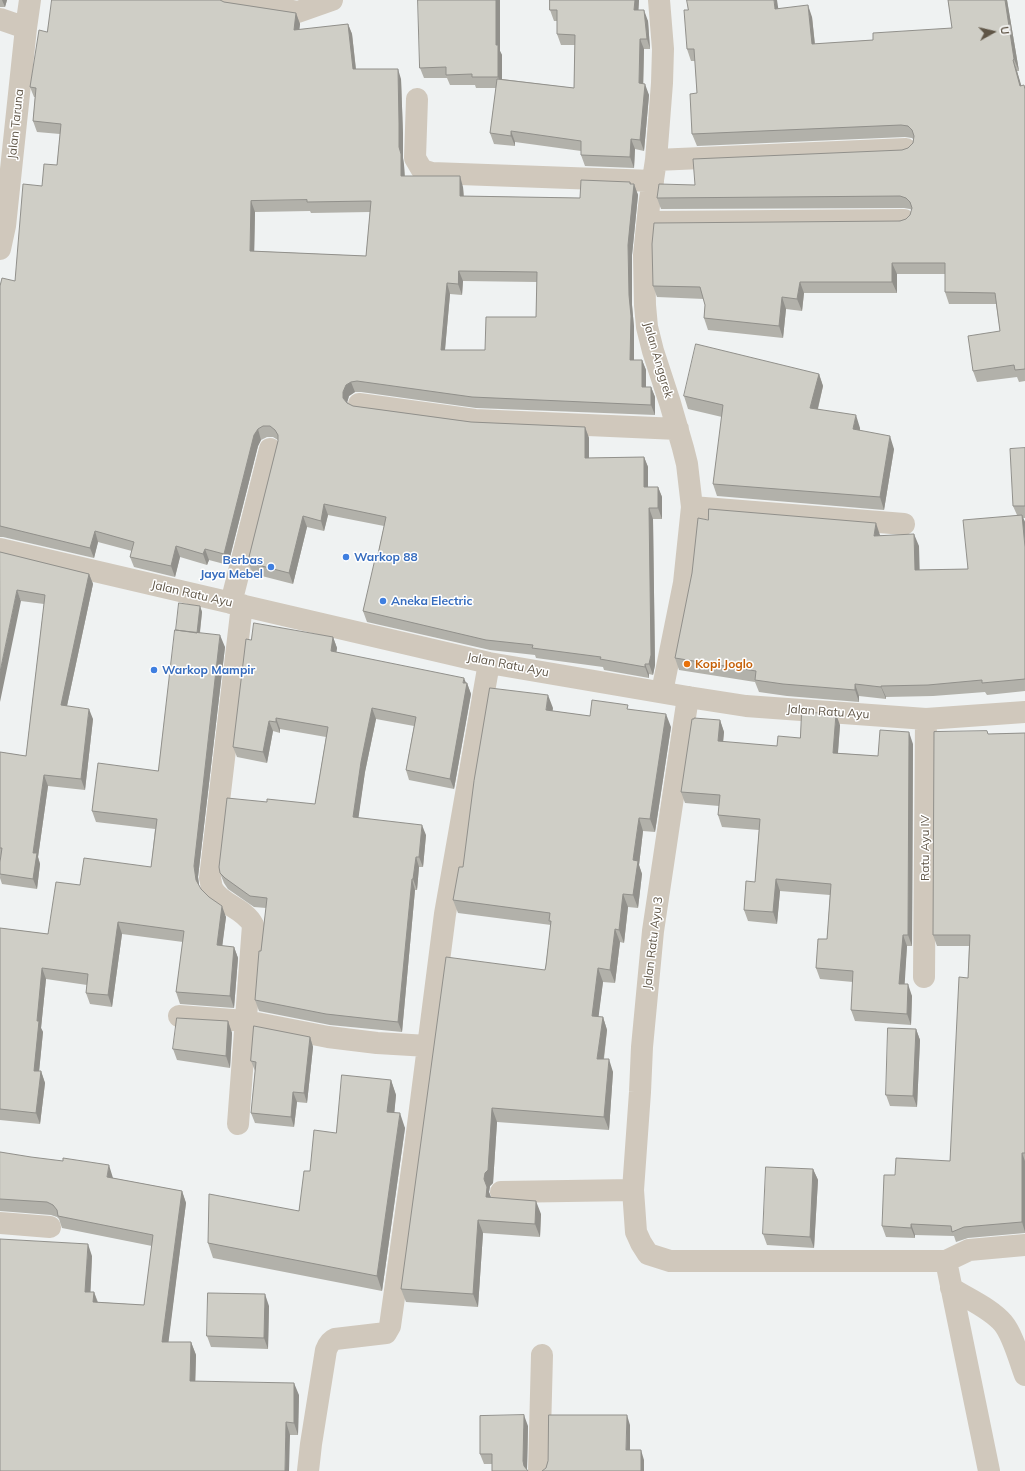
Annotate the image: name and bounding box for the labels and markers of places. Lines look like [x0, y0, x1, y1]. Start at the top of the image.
place label: Warkop 88 [354, 550, 418, 564]
marker: Warkop 88 [341, 552, 351, 562]
place label: Berbas Jaya Mebel [200, 553, 263, 581]
marker: Berbas Jaya Mebel [266, 562, 276, 572]
place label: Aneka Electric [391, 594, 472, 608]
marker: Aneka Electric [378, 596, 388, 606]
place label: Kopi Joglo [695, 657, 753, 671]
marker: Kopi Joglo [682, 659, 692, 669]
place label: Warkop Mampir [162, 663, 255, 677]
marker: Warkop Mampir [149, 665, 159, 675]

